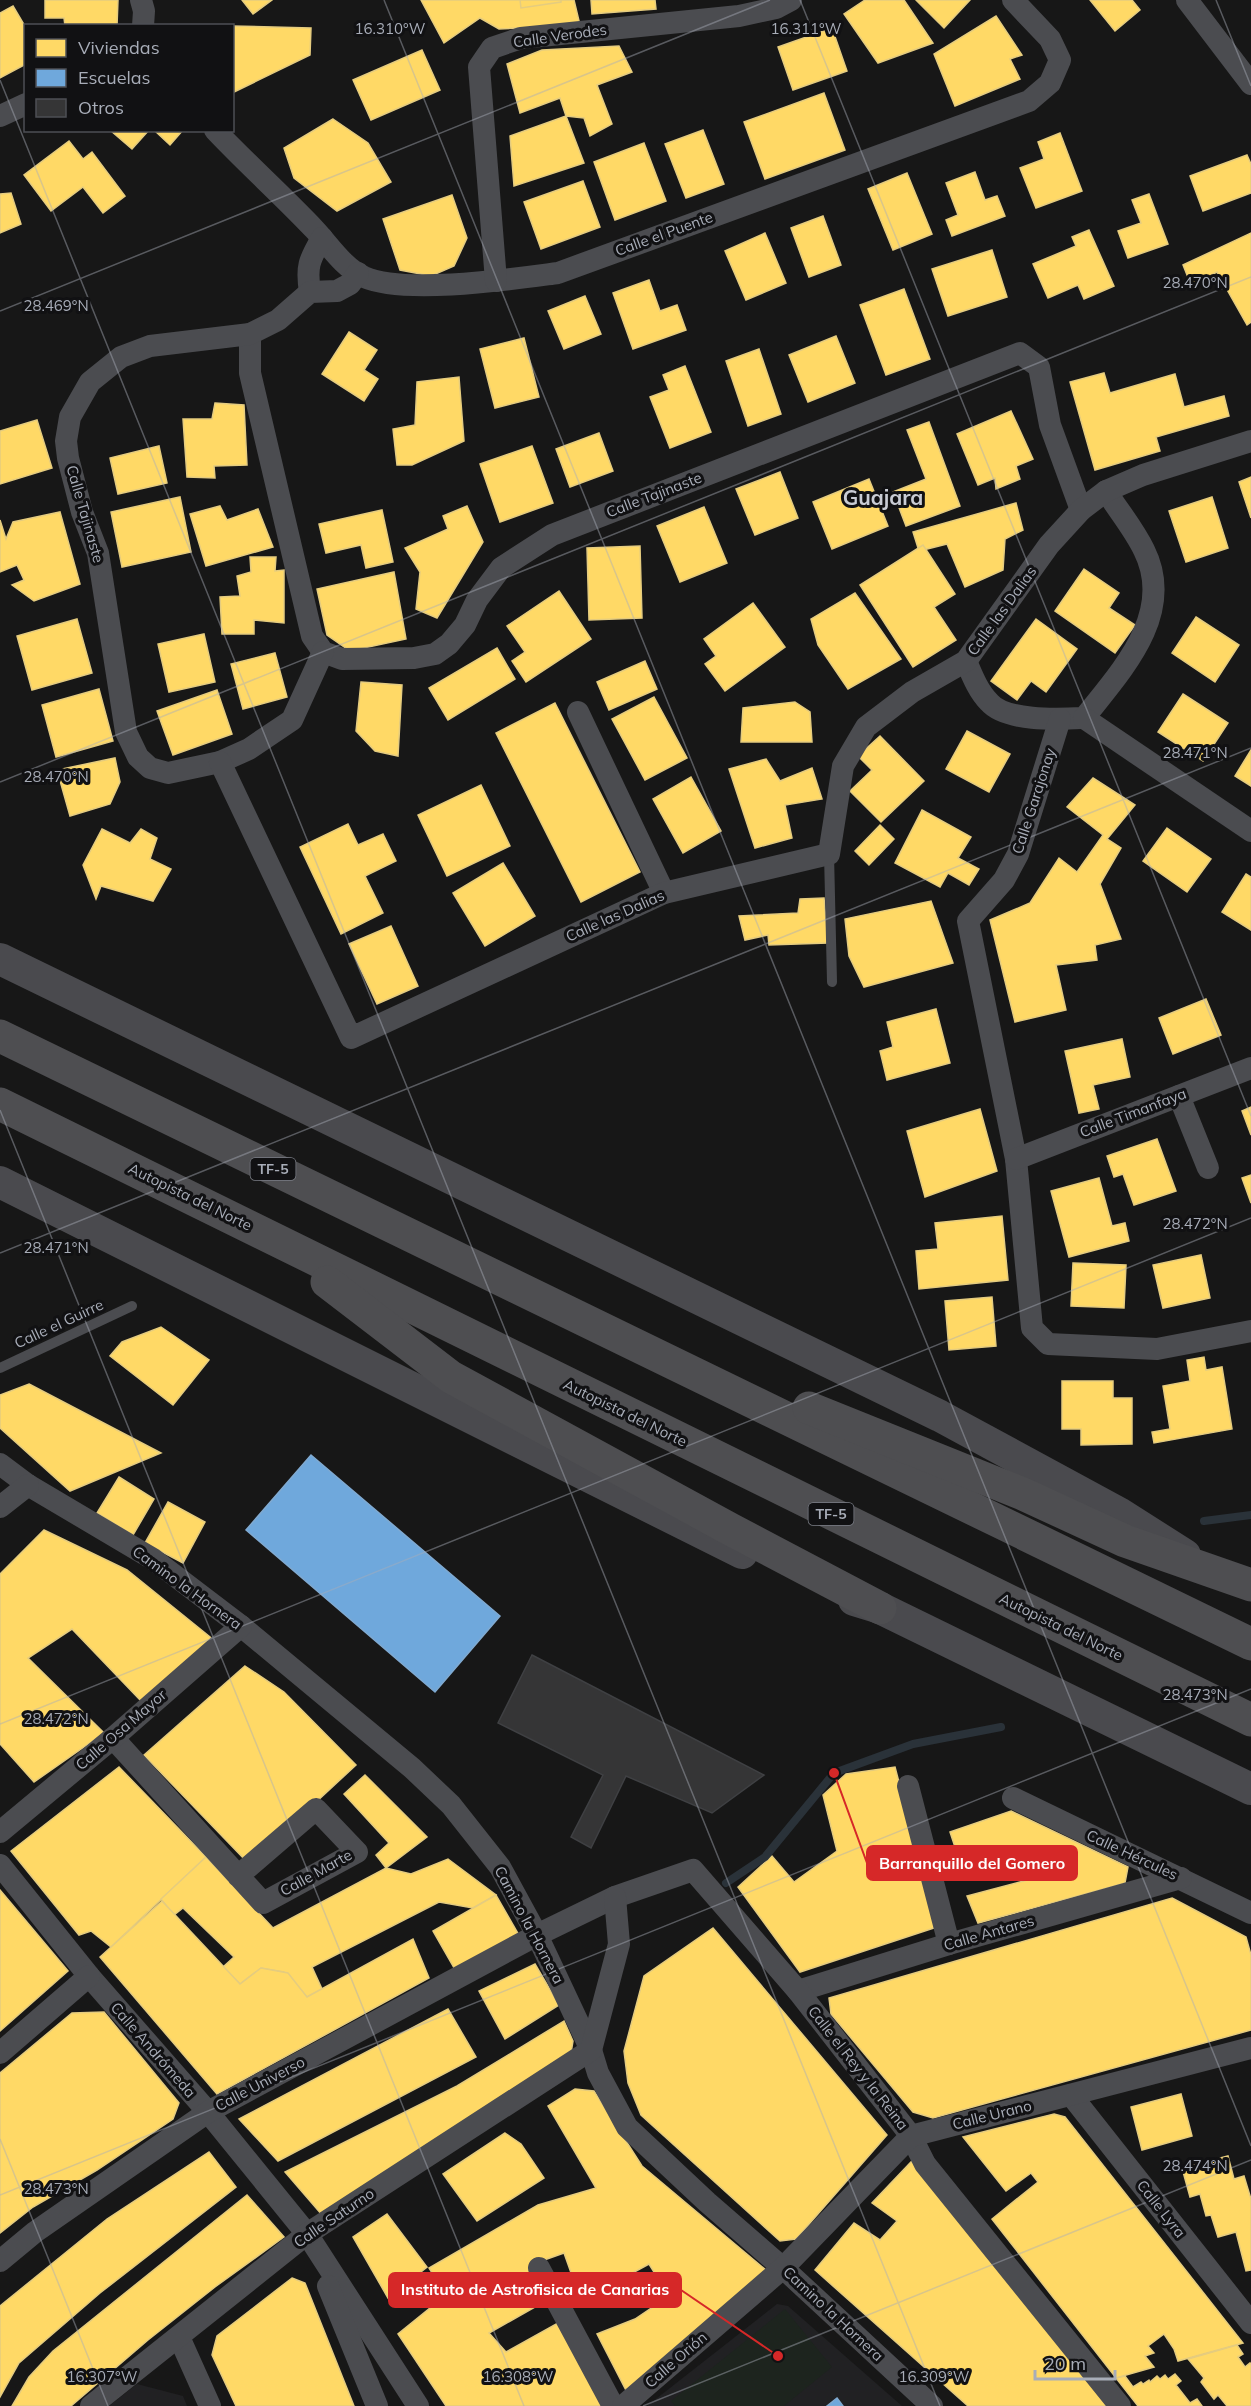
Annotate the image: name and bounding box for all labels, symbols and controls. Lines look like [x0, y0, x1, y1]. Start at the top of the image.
text: 16.310°W [355, 19, 426, 38]
text: 16.311°W [771, 19, 842, 38]
street label: Calle Verodes [512, 20, 608, 51]
legend [24, 24, 234, 132]
text: Viviendas [78, 36, 160, 59]
text: Escuelas [78, 66, 151, 89]
text: Otros [78, 96, 124, 119]
street label: Calle el Puente [612, 207, 715, 260]
text: 28.470°N [1162, 273, 1228, 292]
text: 28.469°N [23, 296, 89, 315]
street label: Calle Tajinaste [62, 463, 109, 565]
street label: Calle Tajinaste [603, 468, 704, 521]
district label: Guajara [843, 484, 923, 510]
street label: Calle las Dalias [963, 562, 1040, 659]
text: 28.471°N [1162, 743, 1228, 762]
street label: Calle Garajonay [1007, 745, 1060, 856]
text: 28.470°N [23, 767, 89, 786]
street label: Calle las Dalias [563, 885, 667, 946]
street label: Calle Timanfaya [1077, 1083, 1189, 1142]
street label: Autopista del Norte [125, 1158, 255, 1235]
road number: TF-5 [250, 1158, 296, 1180]
text: 28.472°N [1162, 1214, 1228, 1233]
text: 28.471°N [23, 1238, 89, 1257]
street label: Calle el Guirre [11, 1295, 106, 1352]
street label: Autopista del Norte [560, 1374, 690, 1451]
road number: TF-5 [808, 1503, 854, 1525]
street label: Camino la Hornera [129, 1542, 246, 1634]
street label: Autopista del Norte [996, 1588, 1126, 1665]
street label: Calle Osa Mayor [71, 1685, 170, 1774]
text: 28.473°N [1162, 1685, 1228, 1704]
text: 28.472°N [23, 1709, 89, 1728]
street label: Calle Hércules [1084, 1825, 1181, 1884]
street label: Calle Marte [276, 1845, 355, 1900]
callout: Barranquillo del Gomero [867, 1846, 1077, 1880]
text: Barranquillo del Gomero [879, 1853, 1065, 1873]
street label: Camino la Hornera [490, 1863, 568, 1987]
street label: Calle Antares [941, 1911, 1036, 1955]
street label: Calle Andrómeda [107, 1998, 200, 2101]
street label: Calle el Rey y la Reina [804, 2002, 913, 2133]
street label: Calle Universo [212, 2052, 308, 2115]
street label: Calle Urano [950, 2096, 1033, 2134]
text: 28.474°N [1162, 2156, 1228, 2175]
street label: Calle Lyra [1133, 2176, 1190, 2241]
text: 28.473°N [23, 2179, 89, 2198]
street label: Calle Saturno [290, 2184, 378, 2252]
street label: Camino la Hornera [779, 2262, 887, 2365]
callout: Instituto de Astrofisica de Canarias [389, 2273, 681, 2307]
text: Instituto de Astrofisica de Canarias [401, 2279, 669, 2299]
street label: Calle Orión [641, 2327, 711, 2392]
scale bar [1035, 2343, 1114, 2381]
text: 20 m [1044, 2352, 1086, 2375]
text: 16.307°W [67, 2367, 138, 2386]
text: 16.308°W [483, 2367, 554, 2386]
text: 16.309°W [899, 2367, 970, 2386]

